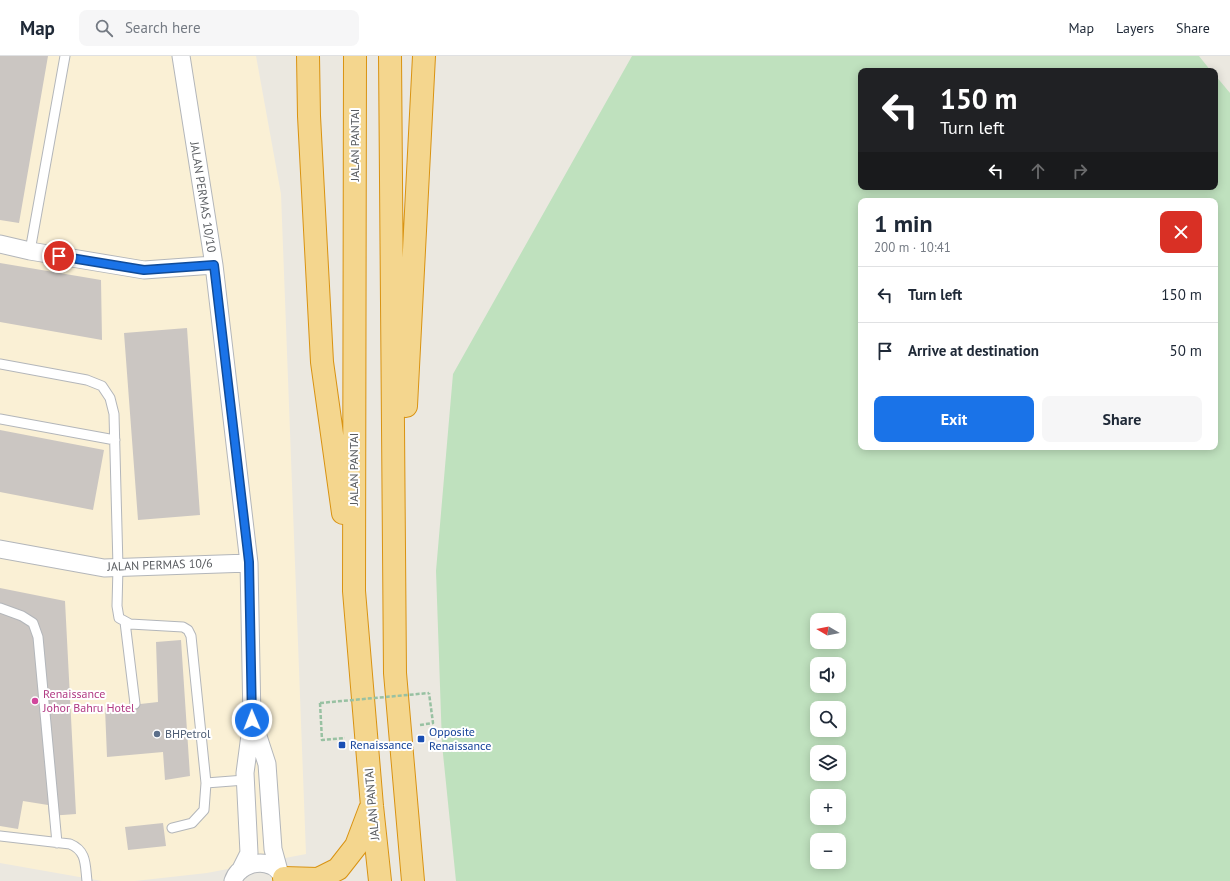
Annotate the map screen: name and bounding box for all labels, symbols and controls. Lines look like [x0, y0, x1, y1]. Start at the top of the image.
search box [79, 10, 359, 46]
text: Map [20, 16, 55, 40]
icon: search [93, 17, 115, 39]
text: Search here [125, 18, 201, 37]
text: Map [1068, 19, 1094, 37]
text: Layers [1116, 19, 1154, 37]
text: Share [1176, 19, 1210, 37]
text: 150 m [940, 80, 1017, 117]
icon: left [874, 84, 926, 136]
street label: JALAN PANTAI [347, 109, 362, 182]
text: Turn left [940, 116, 1005, 139]
street label: JALAN PERMAS 10/10 [187, 140, 220, 254]
icon: left [985, 160, 1007, 182]
icon: ahead [1027, 160, 1049, 182]
icon: right [1069, 160, 1091, 182]
text: 1 min [874, 208, 933, 239]
button: close [1160, 211, 1202, 253]
pin [42, 239, 76, 273]
text: 200 m · 10:41 [874, 239, 951, 256]
icon: arrive [48, 245, 70, 267]
icon: left [874, 284, 896, 306]
text: Turn left [908, 285, 962, 304]
text: 150 m [1161, 285, 1202, 304]
icon: arrive [874, 340, 896, 362]
text: Arrive at destination [908, 341, 1039, 360]
text: 50 m [1169, 341, 1202, 360]
button: Exit [874, 396, 1034, 442]
button: Share [1042, 396, 1202, 442]
street label: JALAN PANTAI [346, 433, 361, 506]
street label: JALAN PERMAS 10/6 [106, 555, 213, 574]
north arrow [810, 613, 846, 649]
map controls [810, 613, 846, 869]
button: sound [810, 657, 846, 693]
place label: Renaissance Johor Bahru Hotel [42, 686, 135, 715]
marker: Renaissance Johor Bahru Hotel [30, 696, 40, 706]
position arrow [231, 699, 273, 741]
button: search [810, 701, 846, 737]
place label: Opposite Renaissance [429, 724, 491, 753]
place label: BHPetrol [165, 726, 211, 741]
marker: BHPetrol [152, 729, 162, 739]
marker: Opposite Renaissance [416, 734, 426, 744]
place label: Renaissance [350, 737, 412, 752]
marker: Renaissance [337, 740, 347, 750]
button: layers [810, 745, 846, 781]
street label: JALAN PANTAI [361, 767, 382, 842]
button: + [810, 789, 846, 825]
button: − [810, 833, 846, 869]

